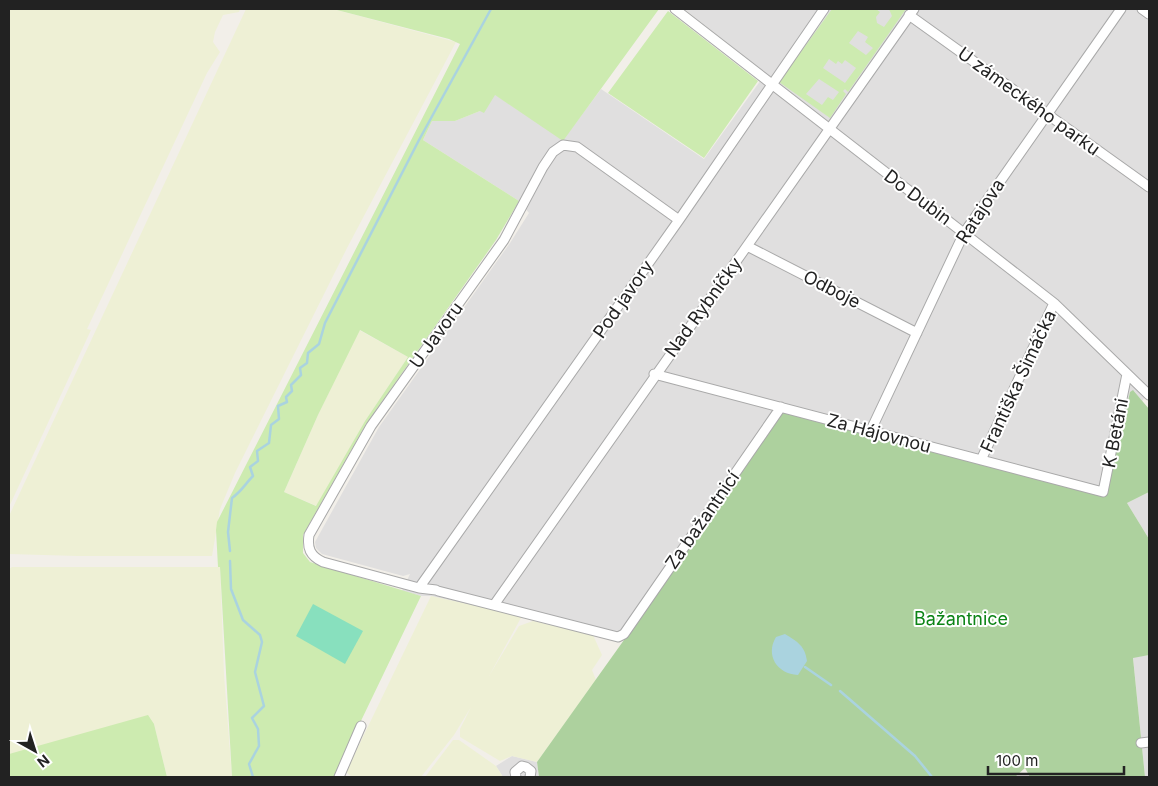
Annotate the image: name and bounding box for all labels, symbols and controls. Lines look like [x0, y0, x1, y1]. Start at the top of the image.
street label: U zámeckého parku [954, 42, 1104, 160]
street label: Do Dubin [880, 165, 956, 229]
street label: Ratajova [951, 175, 1009, 247]
street label: Nad Rybníčky [660, 253, 746, 361]
street label: Pod javory [589, 256, 657, 342]
street label: Odboje [800, 266, 864, 312]
street label: U Javoru [405, 298, 467, 372]
street label: Františka Šimáčka [975, 306, 1060, 455]
street label: K Betáni [1098, 396, 1132, 470]
street label: Za Hájovnou [825, 409, 933, 457]
street label: Za bažantnicí [661, 467, 744, 573]
park label: Bažantnice [914, 608, 1008, 629]
north arrow [10, 726, 60, 776]
scale bar [988, 744, 1124, 776]
text: 100 m [996, 751, 1038, 770]
text: N [34, 752, 53, 771]

